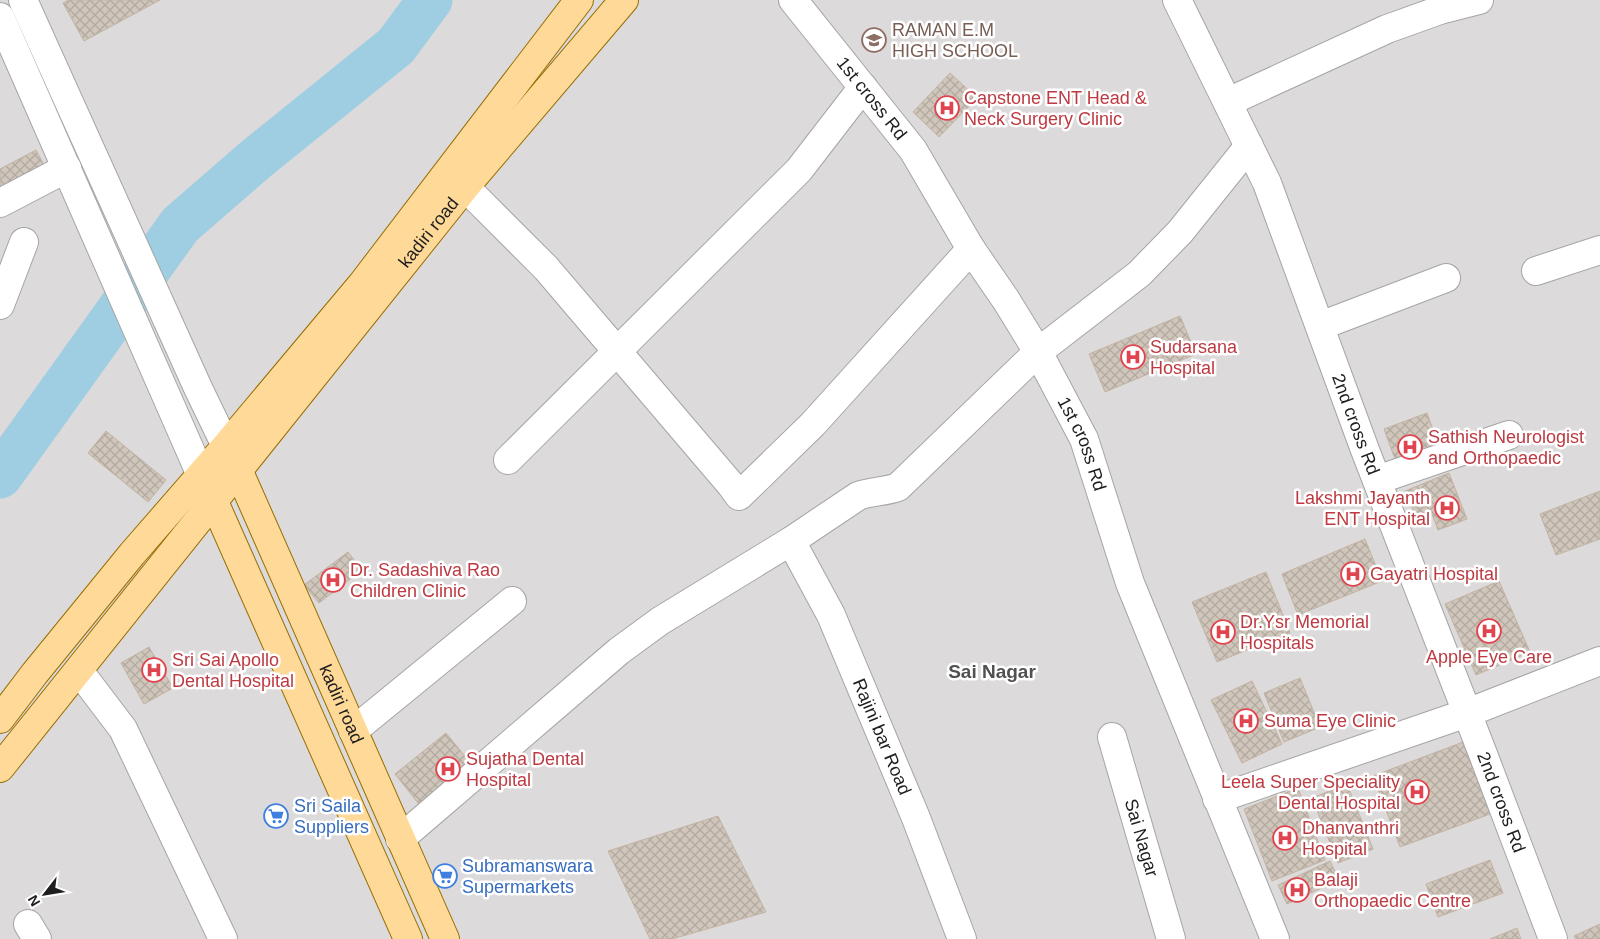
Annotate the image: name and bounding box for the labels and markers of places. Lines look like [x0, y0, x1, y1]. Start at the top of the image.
place label: RAMAN E.M HIGH SCHOOL [892, 20, 1018, 61]
school or university icon: RAMAN E.M HIGH SCHOOL [861, 27, 887, 53]
place label: Capstone ENT Head & Neck Surgery Clinic [964, 88, 1147, 129]
hospital icon: Capstone ENT Head & Neck Surgery Clinic [934, 95, 960, 121]
place label: Sudarsana Hospital [1150, 337, 1238, 378]
hospital icon: Sudarsana Hospital [1120, 344, 1146, 370]
place label: Sathish Neurologist and Orthopaedic [1428, 427, 1584, 468]
hospital icon: Sathish Neurologist and Orthopaedic [1397, 434, 1423, 460]
place label: Lakshmi Jayanth ENT Hospital [1295, 488, 1430, 529]
hospital icon: Lakshmi Jayanth ENT Hospital [1434, 495, 1460, 521]
place label: Dr. Sadashiva Rao Children Clinic [350, 560, 500, 601]
hospital icon: Gayatri Hospital [1340, 561, 1366, 587]
place label: Gayatri Hospital [1370, 564, 1498, 584]
hospital icon: Dr. Sadashiva Rao Children Clinic [320, 567, 346, 593]
place label: Dr.Ysr Memorial Hospitals [1240, 612, 1369, 653]
hospital icon: Apple Eye Care [1476, 618, 1502, 644]
hospital icon: Dr.Ysr Memorial Hospitals [1210, 619, 1236, 645]
place label: Apple Eye Care [1426, 647, 1552, 667]
place label: Sri Sai Apollo Dental Hospital [172, 650, 294, 691]
hospital icon: Sri Sai Apollo Dental Hospital [141, 657, 167, 683]
hospital icon: Suma Eye Clinic [1233, 708, 1259, 734]
place label: Suma Eye Clinic [1264, 711, 1396, 731]
place label: Sujatha Dental Hospital [466, 749, 584, 790]
hospital icon: Sujatha Dental Hospital [435, 756, 461, 782]
place label: Leela Super Speciality Dental Hospital [1221, 772, 1400, 813]
hospital icon: Leela Super Speciality Dental Hospital [1404, 779, 1430, 805]
place label: Sri Saila Suppliers [294, 796, 369, 837]
supermarket icon: Sri Saila Suppliers [263, 803, 289, 829]
place label: Dhanvanthri Hospital [1302, 818, 1399, 859]
hospital icon: Dhanvanthri Hospital [1272, 825, 1298, 851]
place label: Subramanswara Supermarkets [462, 856, 594, 897]
supermarket icon: Subramanswara Supermarkets [432, 863, 458, 889]
place label: Balaji Orthopaedic Centre [1314, 870, 1471, 911]
hospital icon: Balaji Orthopaedic Centre [1284, 877, 1310, 903]

